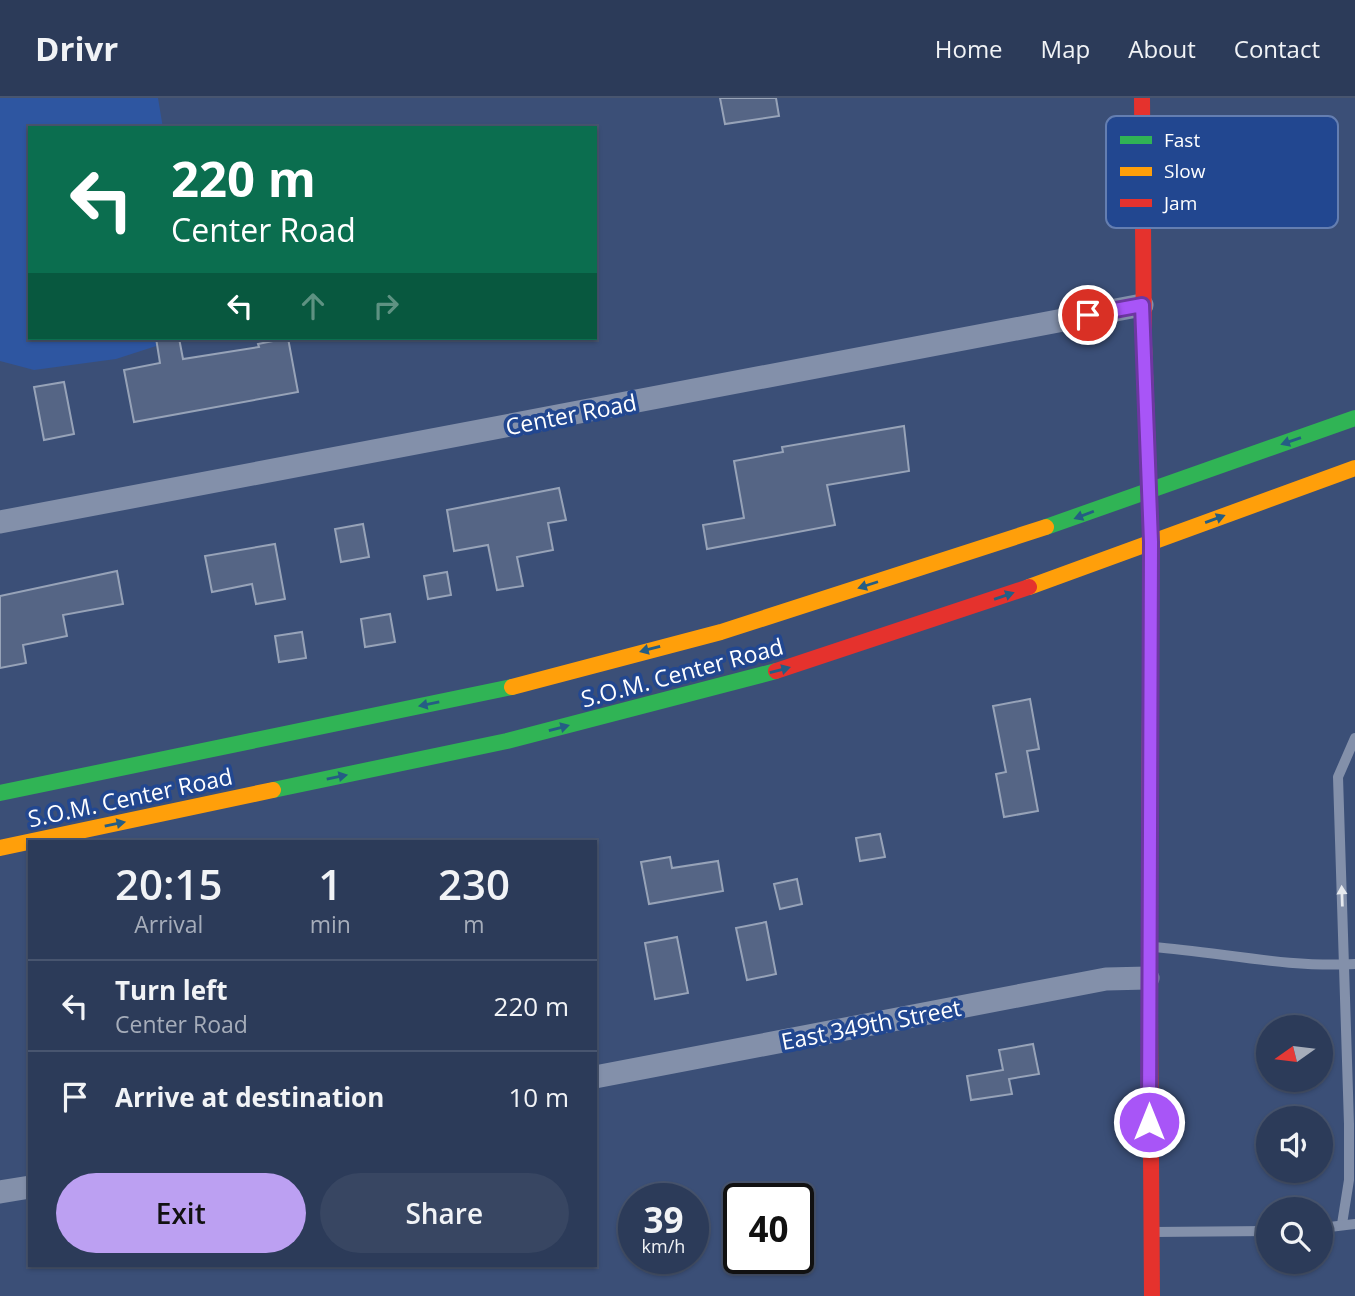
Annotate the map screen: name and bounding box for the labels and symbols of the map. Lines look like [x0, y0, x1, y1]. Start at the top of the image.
legend [1106, 116, 1338, 228]
text: Fast [1164, 127, 1200, 153]
text: Slow [1164, 158, 1206, 184]
text: Jam [1162, 190, 1197, 216]
pin [1058, 285, 1118, 345]
street label: Center Road [503, 386, 639, 442]
one-way arrow [1280, 436, 1301, 447]
one-way arrow [1074, 509, 1095, 520]
one-way arrow [1205, 513, 1226, 524]
one-way arrow [857, 581, 878, 591]
one-way arrow [993, 590, 1014, 601]
street label: S.O.M. Center Road [577, 630, 787, 714]
one-way arrow [639, 645, 660, 655]
one-way arrow [769, 664, 791, 675]
one-way arrow [418, 699, 440, 710]
one-way arrow [549, 722, 571, 733]
street label: S.O.M. Center Road [25, 760, 235, 834]
one-way arrow [326, 772, 348, 783]
one-way arrow [104, 818, 126, 829]
one-way arrow [1336, 885, 1347, 907]
street label: East 349th Street [778, 991, 964, 1057]
north arrow [1256, 1015, 1334, 1092]
position arrow [1112, 1085, 1186, 1159]
speed limit sign: 40 [723, 1183, 814, 1274]

